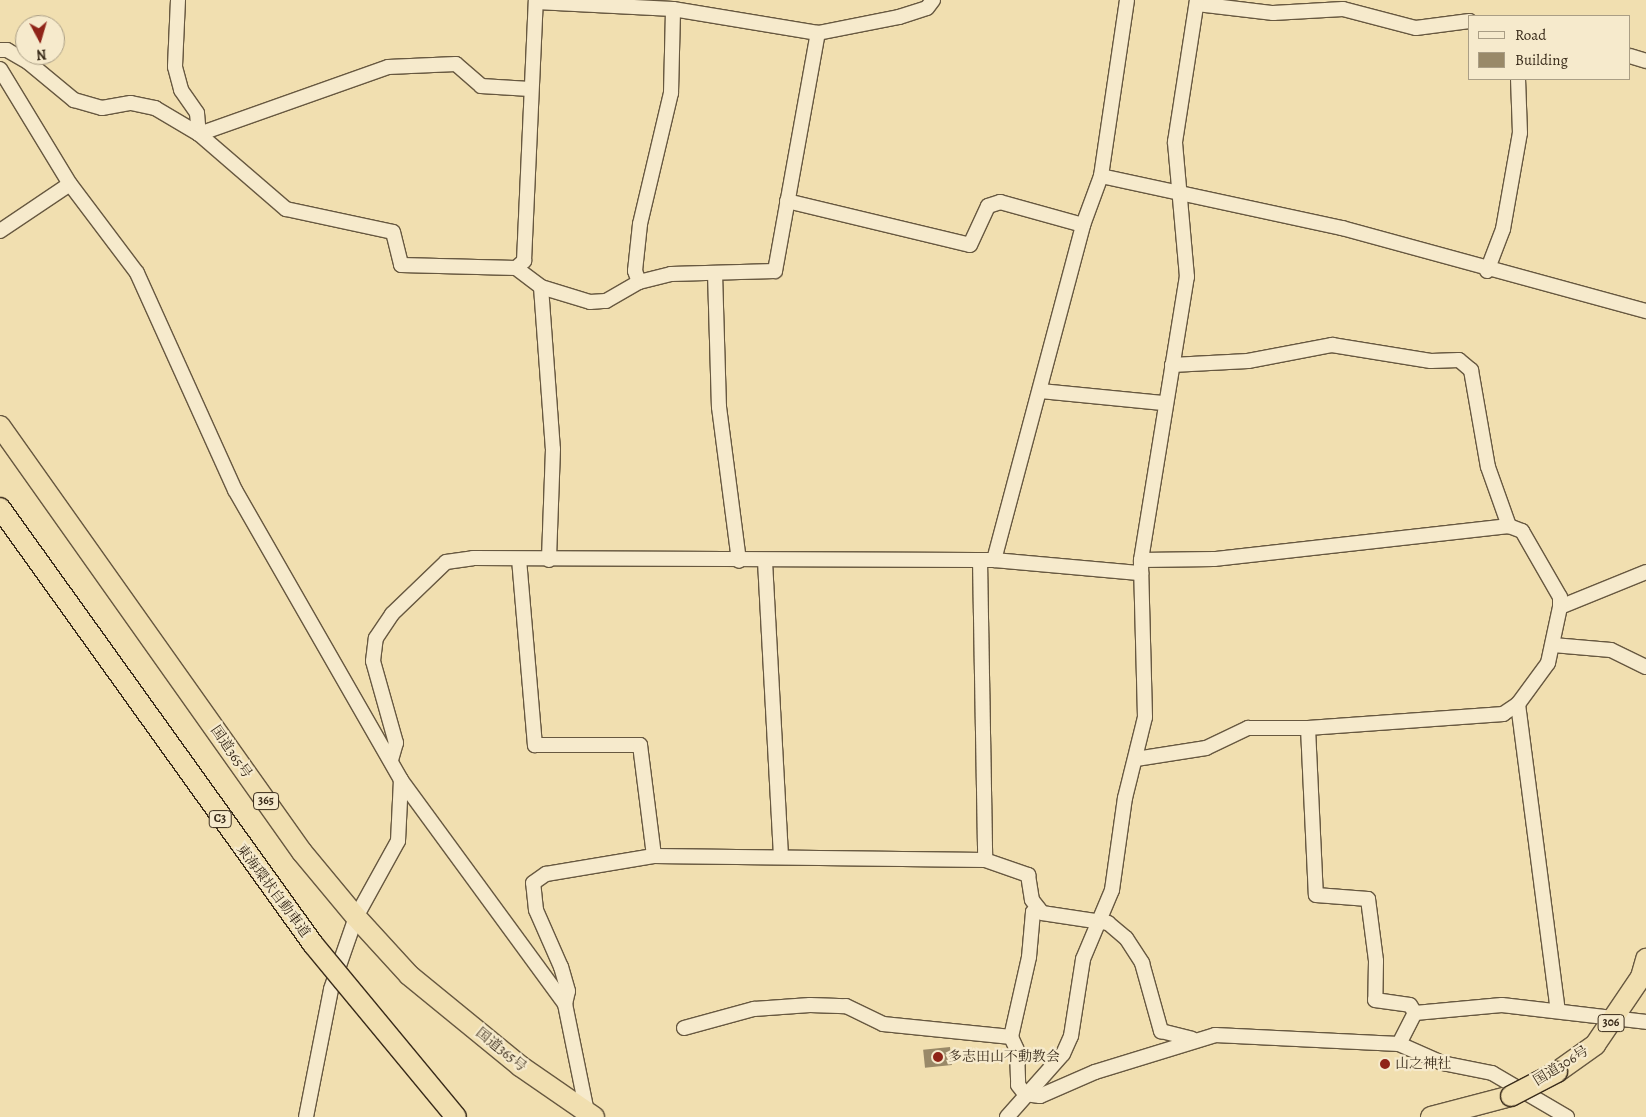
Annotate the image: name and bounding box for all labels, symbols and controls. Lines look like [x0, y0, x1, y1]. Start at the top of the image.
north arrow [15, 15, 65, 65]
legend [1468, 15, 1631, 80]
text: Road [1515, 25, 1546, 45]
text: N [35, 44, 48, 64]
text: Building [1515, 50, 1568, 70]
street label: 国道365号 [207, 722, 255, 782]
road number: 365 [252, 791, 280, 810]
road number: C3 [208, 810, 232, 829]
street label: 東海環状自動車道 [233, 841, 313, 941]
road number: 306 [1597, 1014, 1625, 1032]
street label: 国道365号 [472, 1024, 530, 1076]
street label: 国道306号 [1530, 1043, 1592, 1089]
place label: 多志田山不動教会 [948, 1049, 1060, 1065]
marker: 多志田山不動教会 [932, 1051, 944, 1063]
place label: 山之神社 [1395, 1056, 1451, 1072]
marker: 山之神社 [1379, 1058, 1391, 1070]

